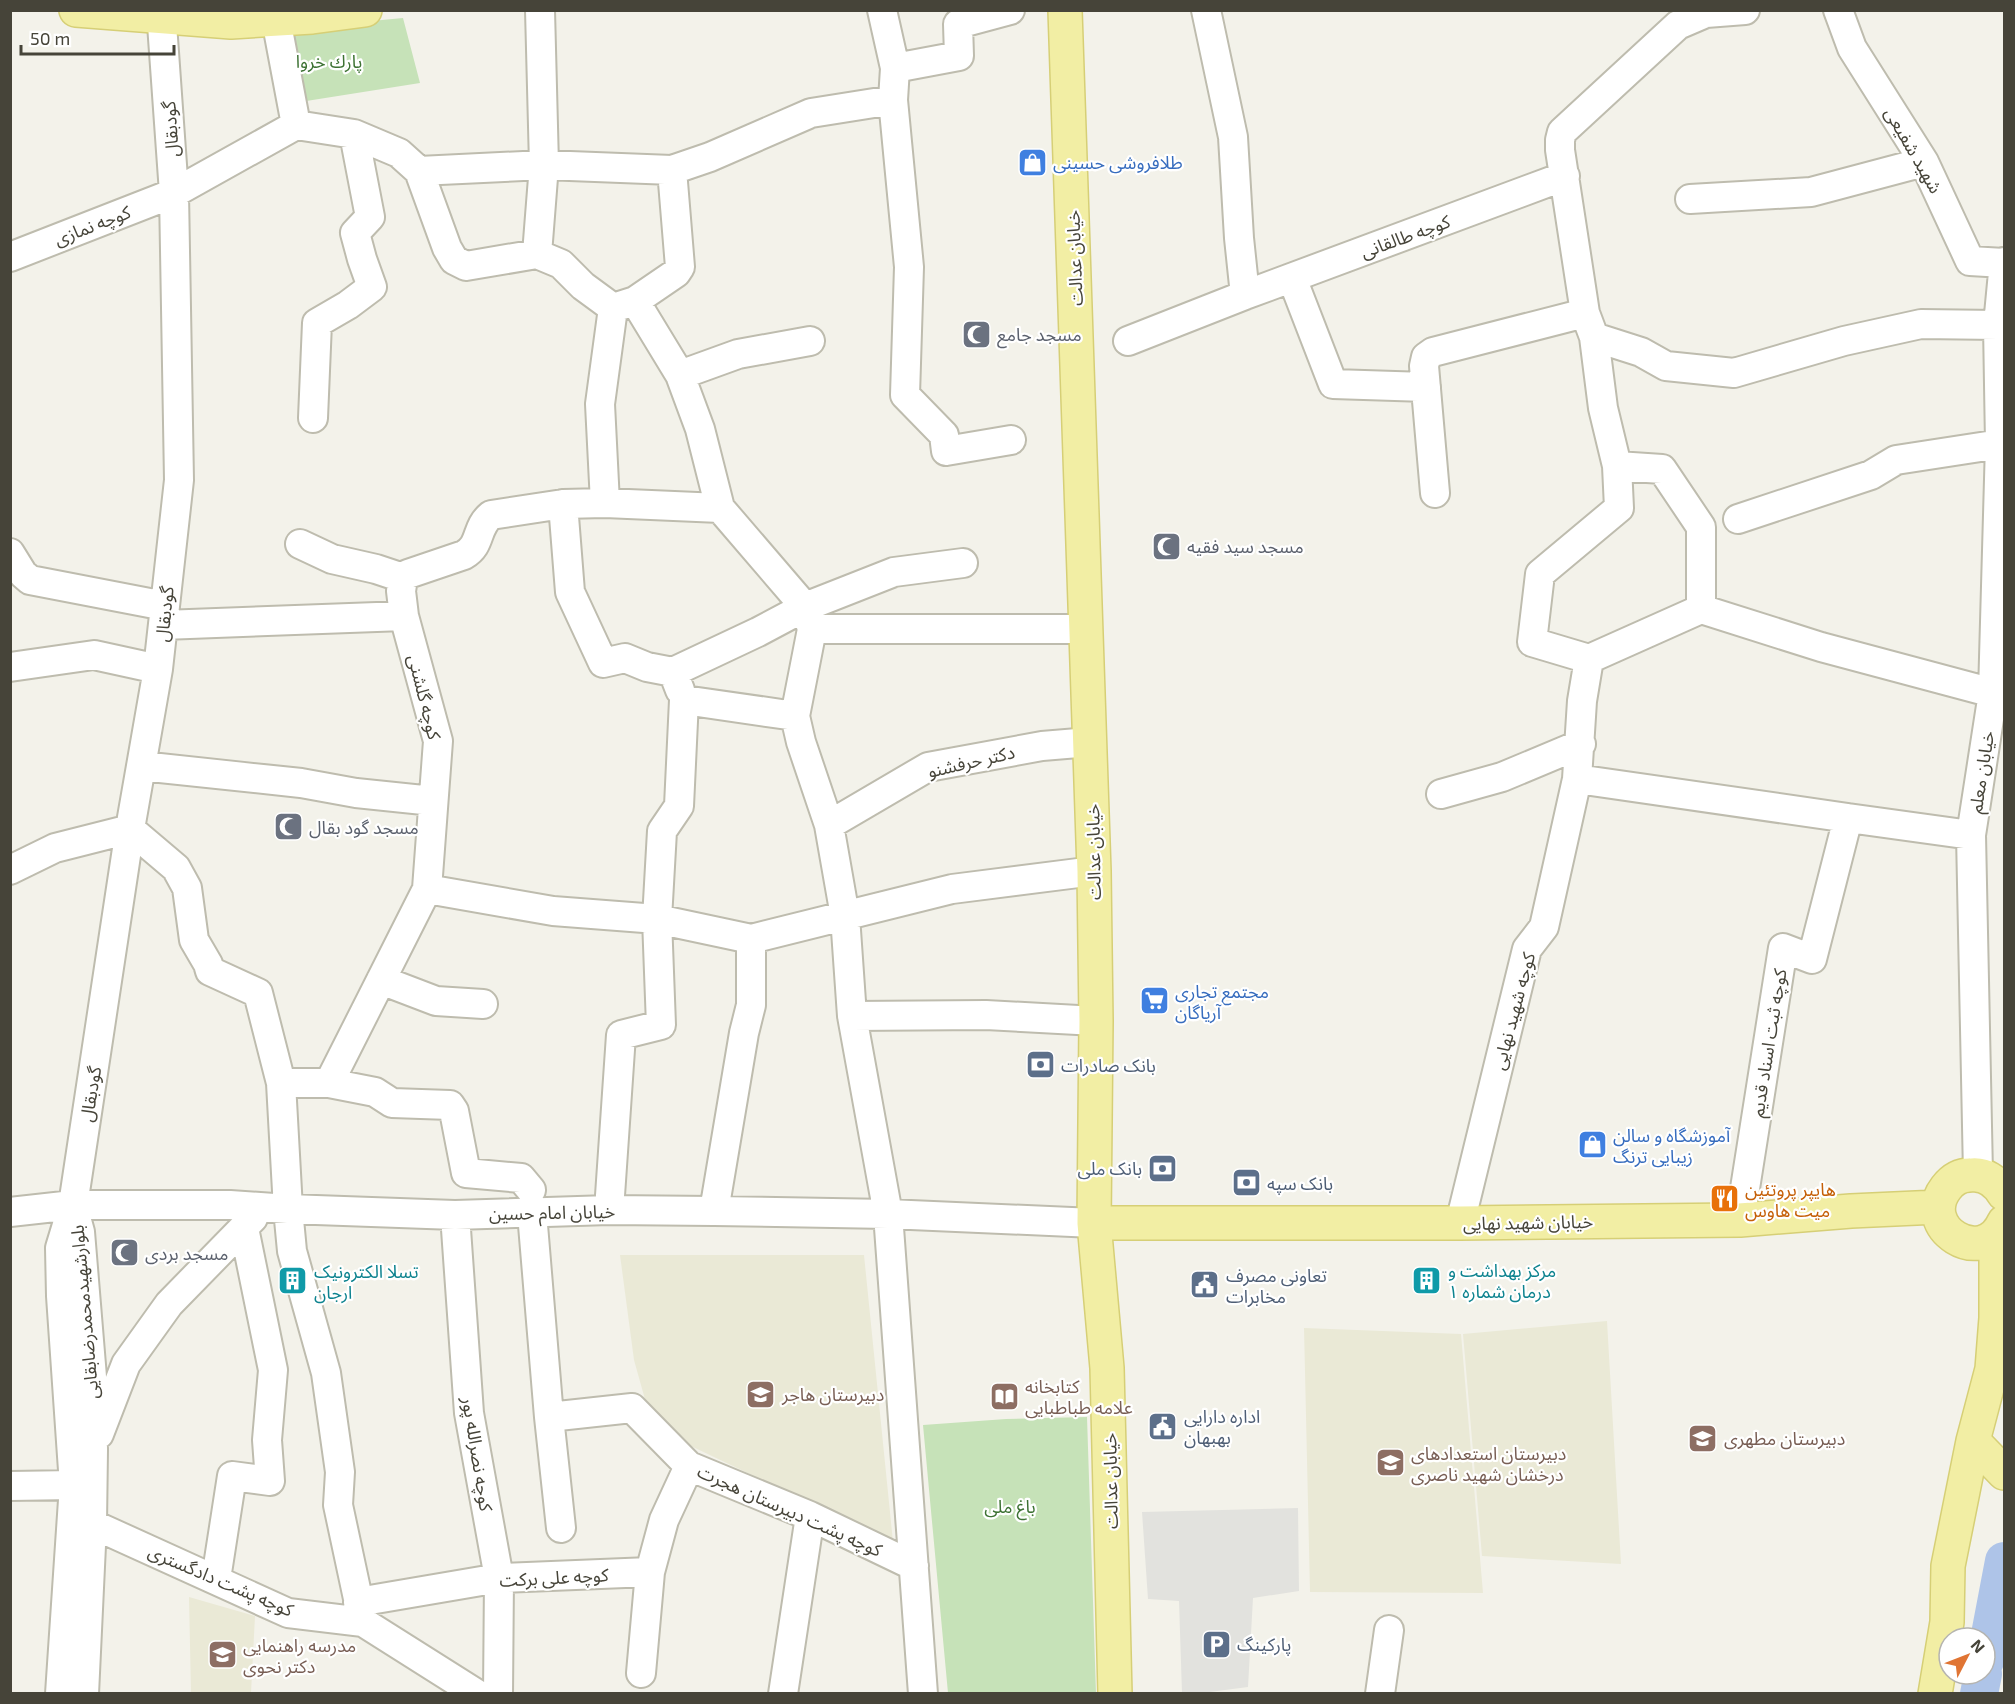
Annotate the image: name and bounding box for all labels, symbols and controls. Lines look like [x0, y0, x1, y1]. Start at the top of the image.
scale bar [21, 18, 174, 56]
text: 50 m [30, 27, 70, 49]
park label: پارك خروا [296, 50, 362, 73]
street label: گودبقال [157, 100, 184, 158]
street label: شهید شفیعی [1880, 103, 1948, 198]
shop icon: طلافروشی حسینی [1016, 146, 1048, 178]
place label: طلافروشی حسینی [1053, 151, 1183, 174]
street label: کوچه نمازی [51, 200, 134, 251]
street label: خیابان عدالت [1061, 209, 1088, 306]
street label: کوچه طالقانی [1357, 209, 1454, 263]
mosque icon: مسجد جامع [960, 318, 992, 350]
place label: مسجد جامع [997, 323, 1082, 349]
mosque icon: مسجد سید فقیه [1150, 530, 1182, 562]
place label: مسجد سید فقیه [1187, 535, 1304, 557]
street label: گودبقال [150, 584, 179, 643]
street label: کوچه گلشنی [403, 652, 446, 743]
street label: خیابان معلم [1964, 729, 2001, 815]
street label: دکتر حرفشنو [925, 740, 1017, 783]
street label: خیابان عدالت [1081, 804, 1106, 900]
mosque icon: مسجد گود بقال [272, 811, 304, 843]
place label: مسجد گود بقال [309, 816, 419, 839]
street label: کوچه شهید نهایی [1487, 949, 1540, 1072]
street label: کوچه ثبت اسناد قدیم [1745, 967, 1794, 1119]
place label: مجتمع تجاری آریاگان [1175, 980, 1269, 1024]
supermarket icon: مجتمع تجاری آریاگان [1138, 985, 1170, 1017]
bank icon: بانک صادرات [1024, 1049, 1056, 1081]
place label: بانک صادرات [1061, 1054, 1156, 1077]
street label: گودبقال [75, 1064, 106, 1124]
place label: آموزشگاه و سالن زیبایی ترنگ [1613, 1124, 1731, 1168]
shop icon: آموزشگاه و سالن زیبایی ترنگ [1576, 1129, 1608, 1161]
bank icon: بانک ملی [1147, 1152, 1179, 1184]
place label: بانک ملی [1077, 1157, 1142, 1180]
bank icon: بانک سپه [1230, 1167, 1262, 1199]
place label: بانک سپه [1267, 1172, 1333, 1195]
place label: هایپر پروتئین میت هاوس [1745, 1178, 1836, 1222]
restaurant icon: هایپر پروتئین میت هاوس [1708, 1183, 1740, 1215]
street label: خیابان امام حسین [489, 1200, 615, 1228]
street label: خیابان شهید نهایی [1463, 1210, 1593, 1235]
street label: بلوارشهیدمحمدرضابقایی [65, 1224, 104, 1400]
mosque icon: مسجد بردی [108, 1237, 140, 1269]
place label: مسجد بردی [145, 1242, 229, 1265]
place label: مرکز بهداشت و درمان شماره ۱ [1448, 1259, 1556, 1303]
place label: تسلا الکترونیک ارجان [314, 1260, 419, 1304]
place label: تعاونی مصرف مخابرات [1226, 1264, 1327, 1308]
building icon: مرکز بهداشت و درمان شماره ۱ [1411, 1264, 1443, 1296]
building icon: تسلا الکترونیک ارجان [277, 1265, 309, 1297]
public building icon: تعاونی مصرف مخابرات [1189, 1269, 1221, 1301]
place label: کتابخانه علامه طباطبایی [1025, 1375, 1133, 1419]
school or university icon: دبیرستان هاجر [745, 1378, 777, 1410]
library icon: کتابخانه علامه طباطبایی [988, 1380, 1020, 1412]
place label: دبیرستان هاجر [781, 1383, 884, 1406]
street label: کوچه نصرالله پور [457, 1394, 498, 1514]
place label: اداره دارایی بهبهان [1184, 1405, 1260, 1449]
public building icon: اداره دارایی بهبهان [1147, 1410, 1179, 1442]
school or university icon: دبیرستان مطهری [1687, 1422, 1719, 1454]
place label: دبیرستان مطهری [1724, 1427, 1845, 1450]
street label: خیابان عدالت [1098, 1433, 1123, 1529]
place label: دبیرستان استعدادهای درخشان شهید ناصری [1411, 1442, 1566, 1486]
school or university icon: دبیرستان استعدادهای درخشان شهید ناصری [1374, 1447, 1406, 1479]
street label: کوچه پشت دبیرستان هجرت [694, 1459, 886, 1562]
park label: باغ ملی [984, 1495, 1036, 1521]
street label: کوچه پشت دادگستری [145, 1540, 297, 1622]
street label: کوچه علی برکت [499, 1563, 610, 1592]
north arrow [1937, 1626, 1997, 1686]
parking icon: پارکینگ [1200, 1628, 1232, 1660]
place label: پارکینگ [1237, 1633, 1291, 1656]
place label: مدرسه راهنمایی دکتر نحوی [243, 1634, 356, 1678]
text: N [1968, 1635, 1989, 1656]
school or university icon: مدرسه راهنمایی دکتر نحوی [206, 1639, 238, 1671]

